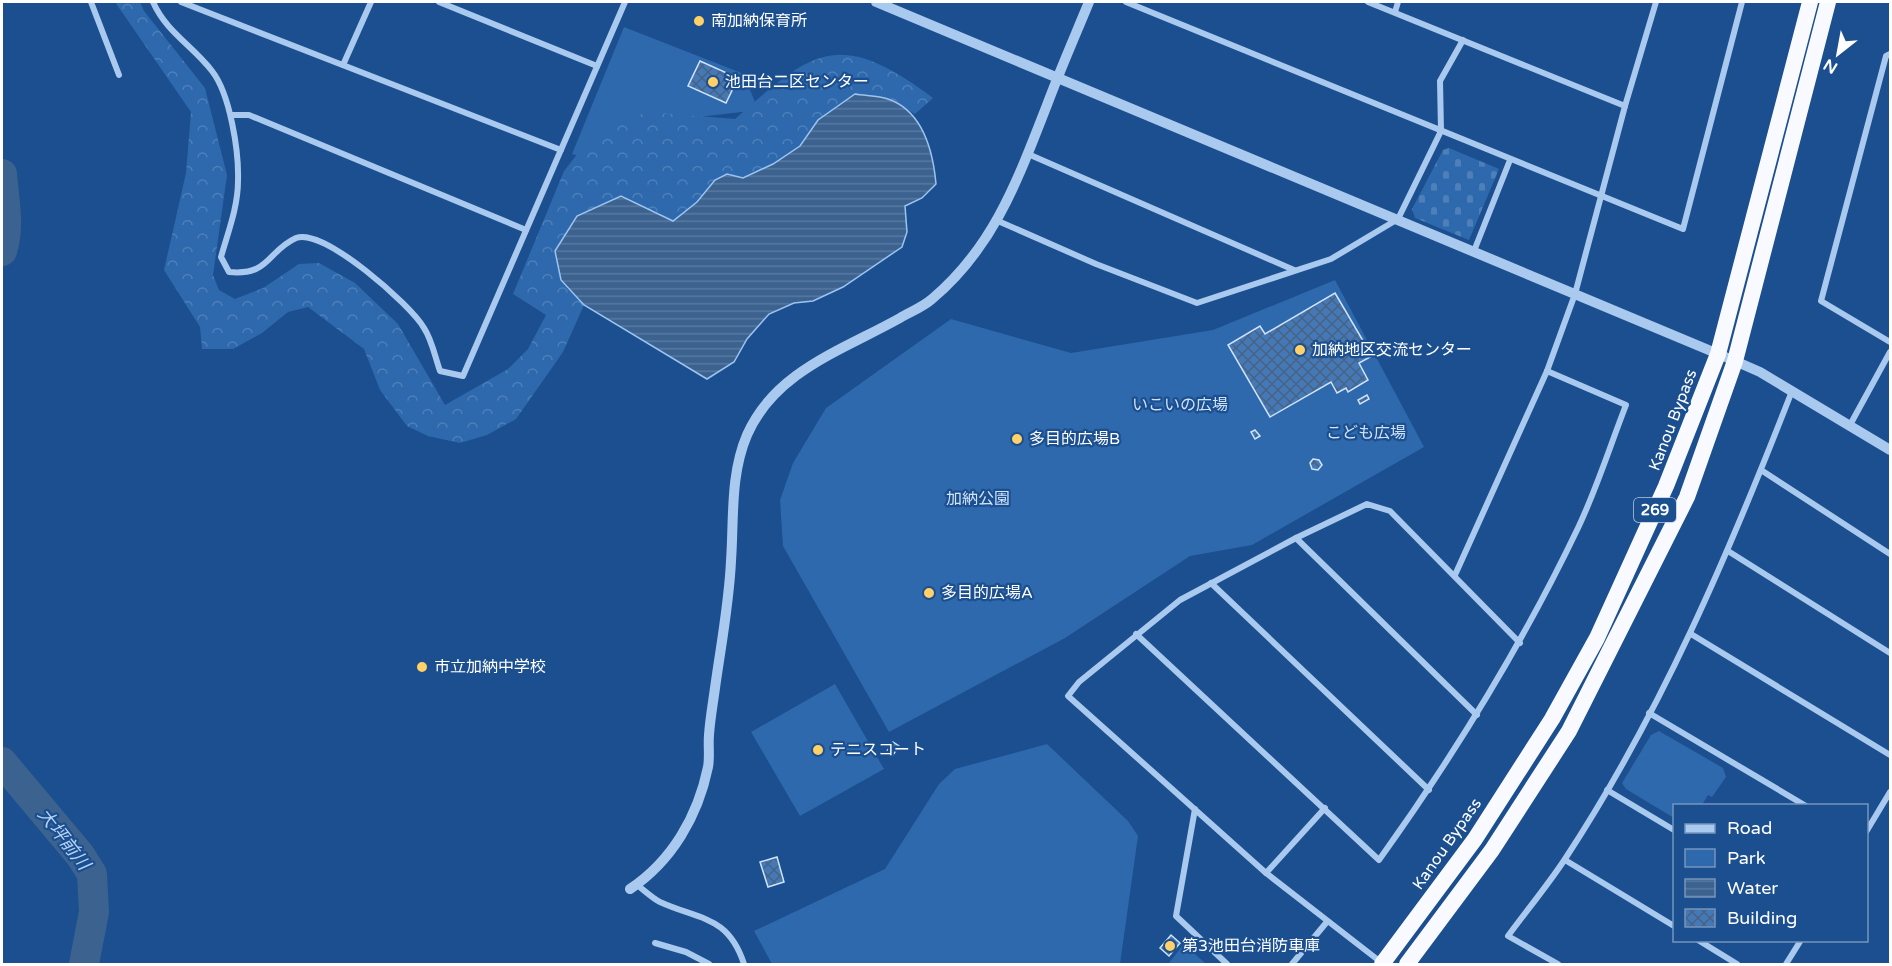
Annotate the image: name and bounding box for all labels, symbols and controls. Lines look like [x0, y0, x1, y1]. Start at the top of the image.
place label: 南加納保育所 [711, 11, 807, 31]
marker: 南加納保育所 [692, 14, 706, 28]
north arrow [1808, 24, 1868, 84]
text: N [1820, 54, 1841, 78]
place label: 池田台二区センター [725, 72, 869, 92]
marker: 池田台二区センター [706, 75, 720, 89]
place label: 加納地区交流センター [1312, 340, 1472, 360]
marker: 加納地区交流センター [1293, 343, 1307, 357]
street label: Kanou Bypass [1644, 366, 1702, 474]
park label: いこいの広場 [1132, 395, 1228, 415]
park label: こども広場 [1326, 423, 1406, 443]
place label: 多目的広場B [1029, 429, 1120, 449]
marker: 多目的広場B [1010, 432, 1024, 446]
park label: 加納公園 [946, 489, 1010, 509]
road number: 269 [1634, 498, 1676, 522]
place label: 多目的広場A [941, 583, 1033, 603]
marker: 多目的広場A [922, 586, 936, 600]
place label: 市立加納中学校 [434, 657, 546, 677]
marker: 市立加納中学校 [415, 660, 429, 674]
place label: テニスコート [830, 740, 926, 760]
marker: テニスコート [811, 743, 825, 757]
street label: Kanou Bypass [1408, 794, 1486, 894]
water label: 大坪前川 [33, 804, 96, 876]
legend [1673, 804, 1868, 942]
text: Road [1727, 817, 1772, 839]
text: Park [1727, 847, 1766, 869]
text: Water [1727, 877, 1778, 899]
text: Building [1727, 907, 1797, 929]
place label: 第3池田台消防車庫 [1182, 936, 1320, 956]
marker: 第3池田台消防車庫 [1163, 939, 1177, 953]

